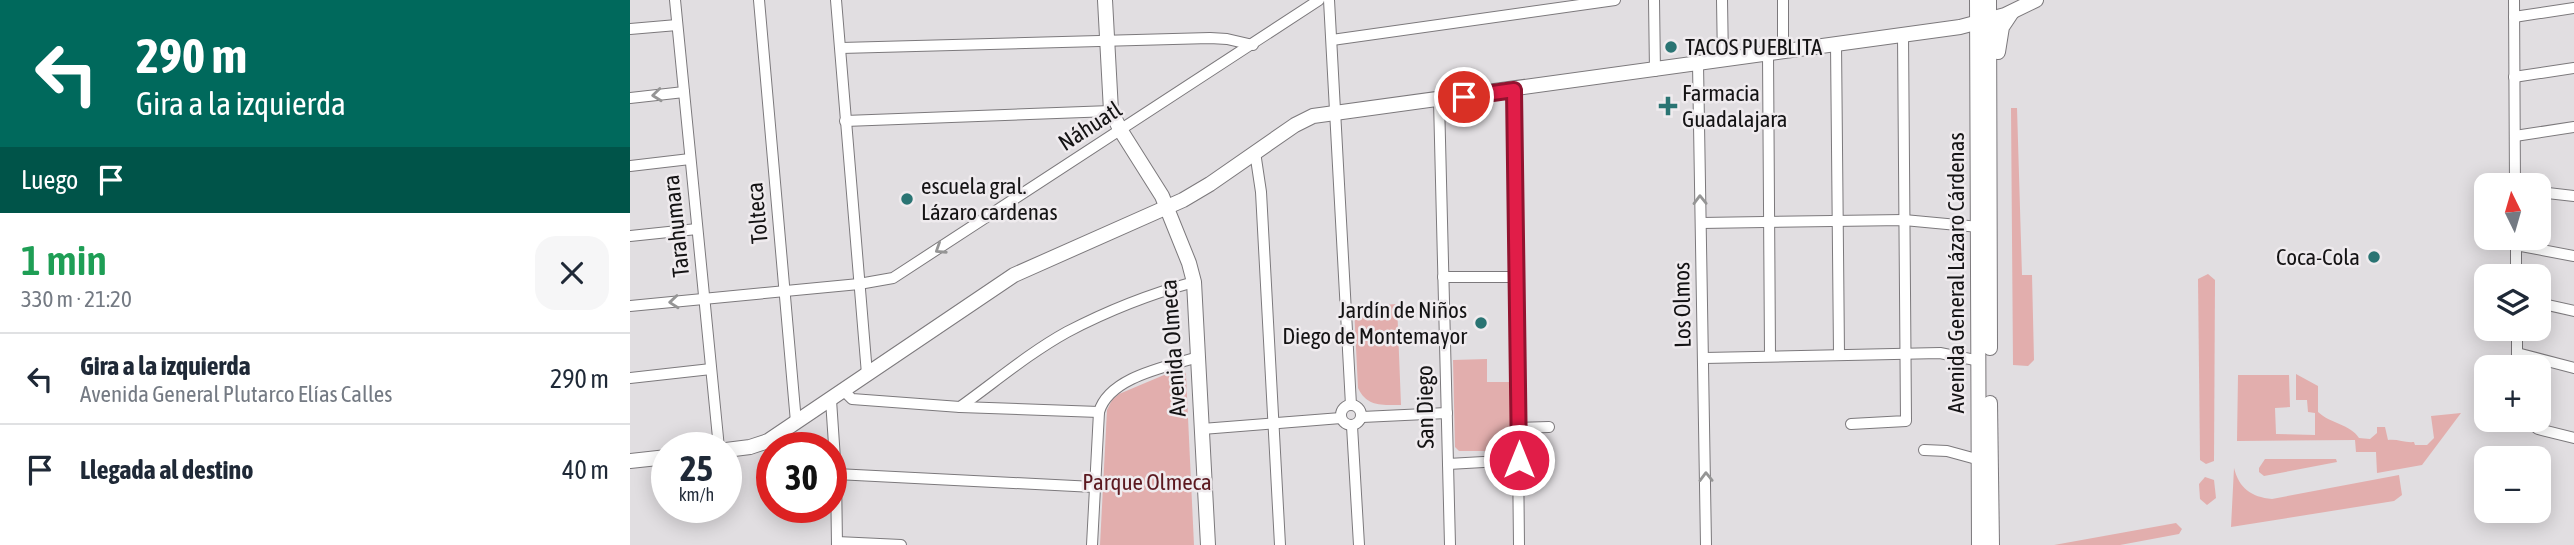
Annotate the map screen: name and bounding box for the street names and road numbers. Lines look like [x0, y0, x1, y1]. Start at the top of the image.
street label: Náhuatl [1054, 96, 1126, 156]
street label: Avenida General Lázaro Cárdenas [1943, 132, 1969, 414]
street label: Tarahumara [658, 174, 694, 278]
street label: Tolteca [741, 181, 773, 245]
street label: Los Olmos [1668, 262, 1696, 348]
street label: Avenida Olmeca [1155, 278, 1191, 418]
street label: San Diego [1411, 365, 1439, 449]

